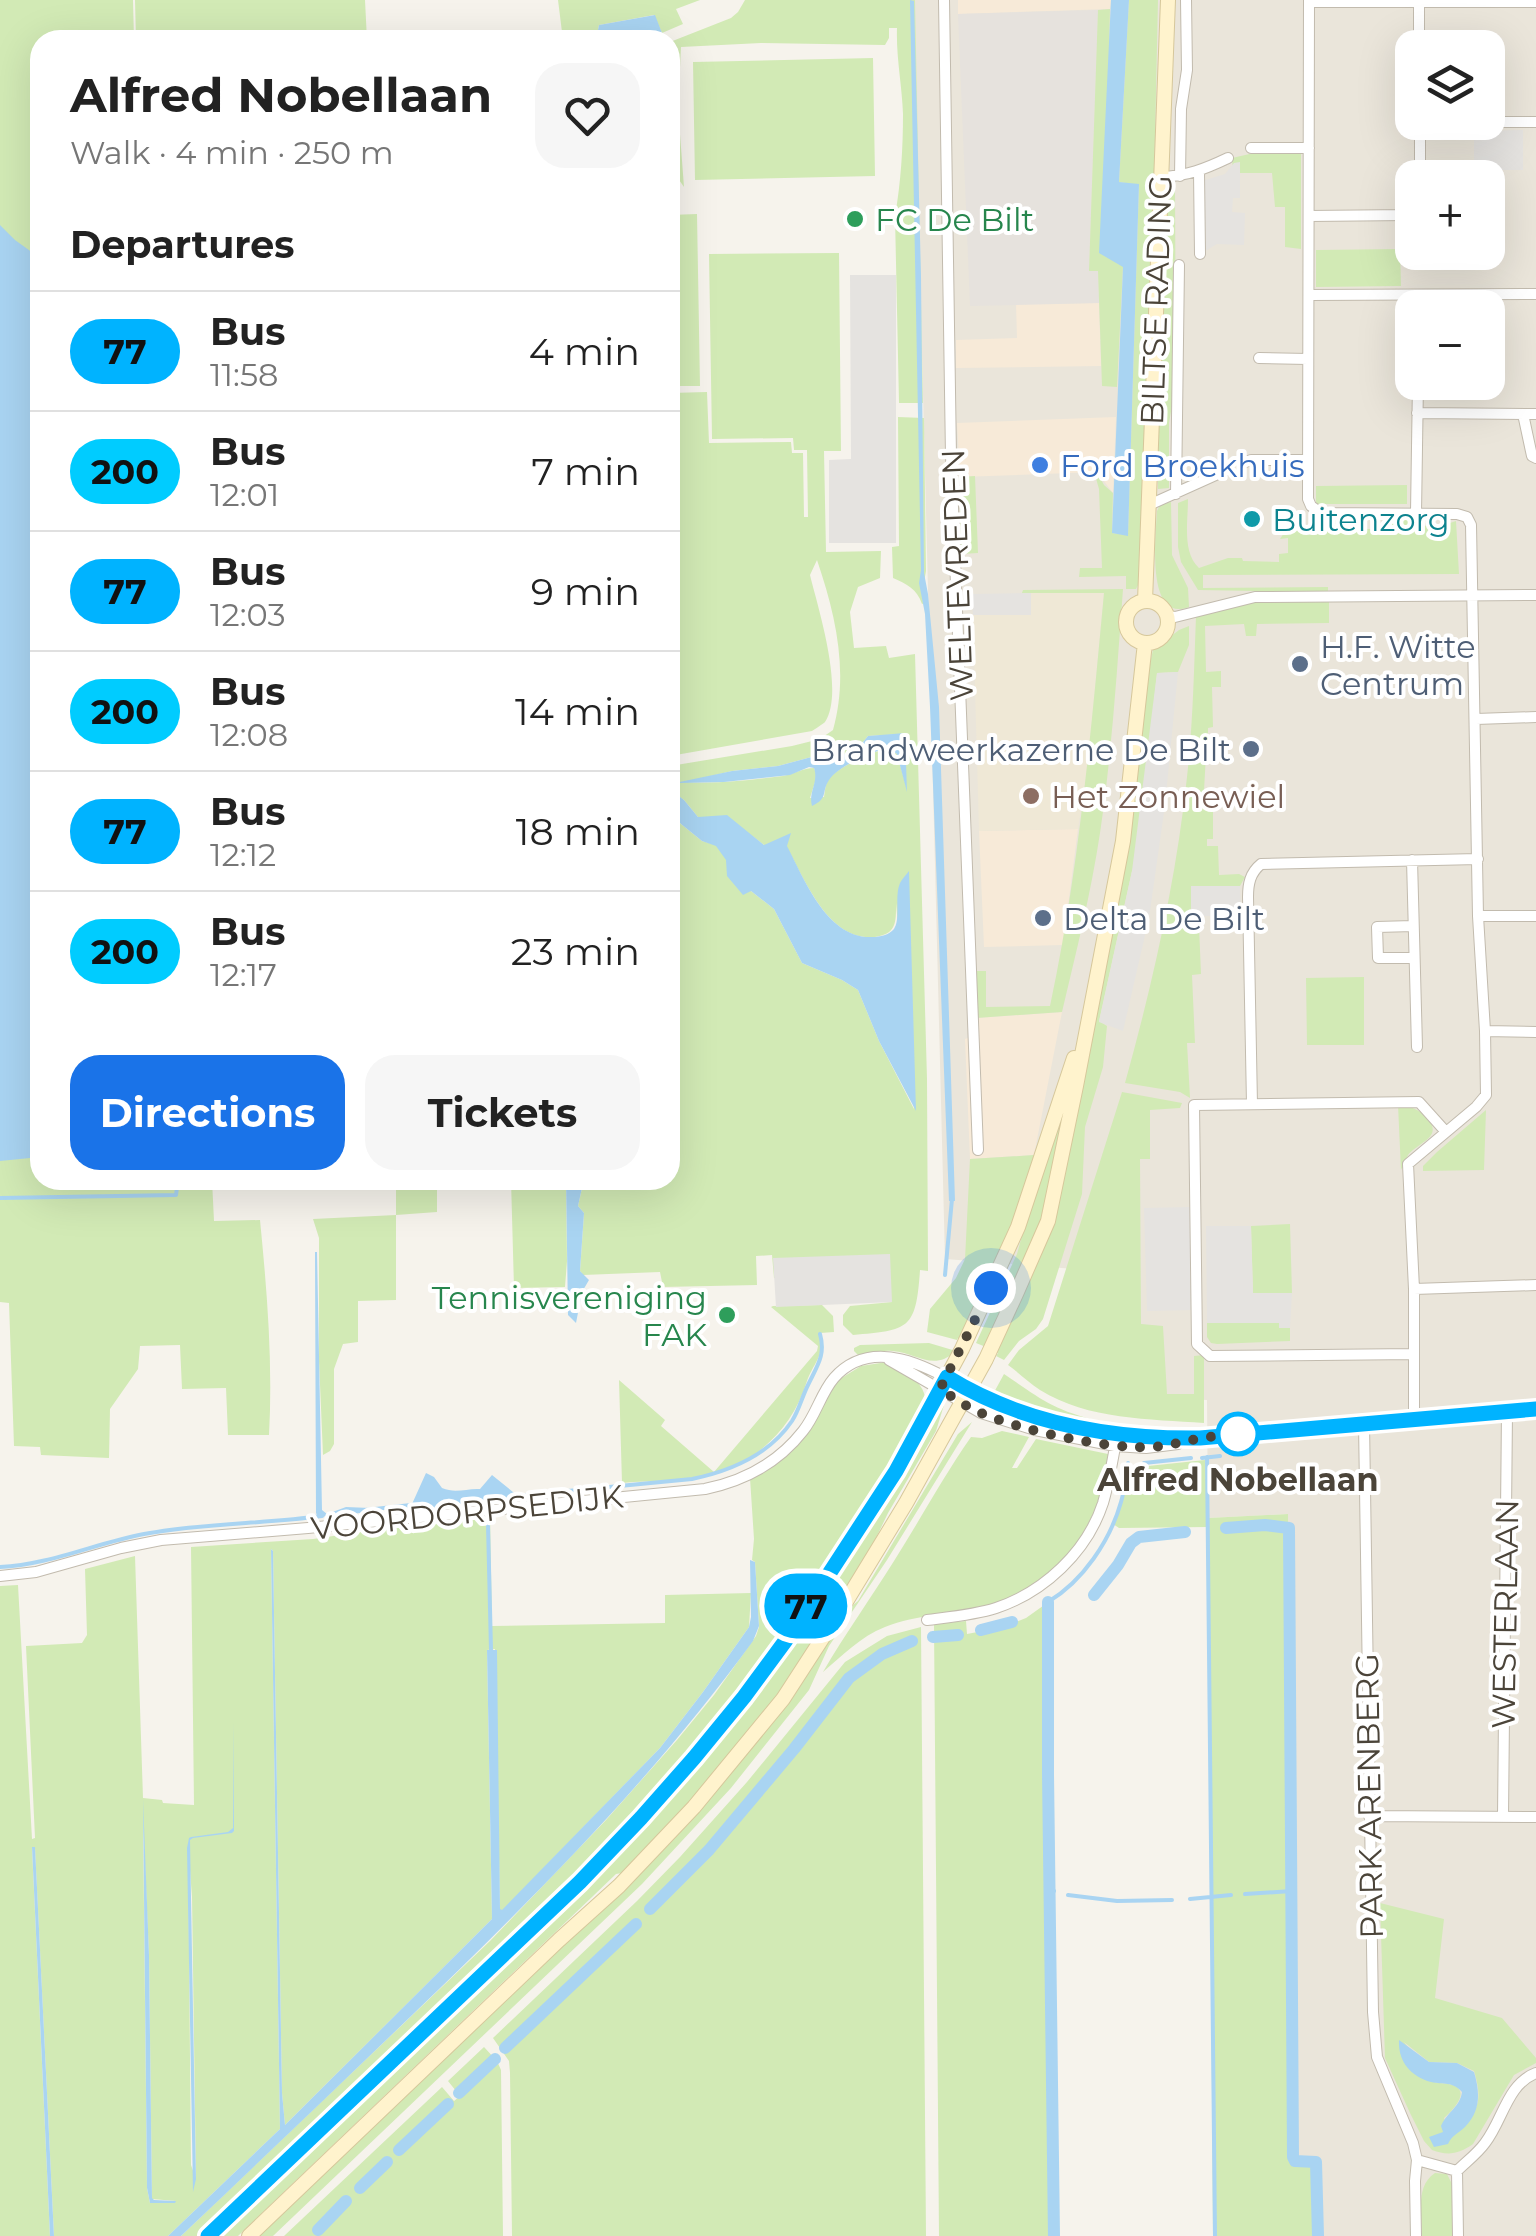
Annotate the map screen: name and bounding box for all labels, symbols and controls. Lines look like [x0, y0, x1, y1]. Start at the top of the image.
map controls [1395, 30, 1505, 400]
button: layers [1395, 30, 1505, 140]
button: heart [535, 63, 640, 168]
text: Alfred Nobellaan [70, 66, 492, 124]
text: Walk · 4 min · 250 m [70, 133, 394, 172]
button: + [1395, 160, 1505, 270]
street label: BILTSE RADING [1132, 174, 1180, 426]
place label: FC De Bilt [875, 200, 1034, 239]
marker: FC De Bilt [844, 208, 866, 230]
text: Departures [70, 221, 294, 268]
button: − [1395, 290, 1505, 400]
text: Bus [210, 308, 285, 355]
text: 4 min [529, 328, 640, 375]
text: 77 [103, 330, 147, 373]
text: 11:58 [210, 355, 278, 394]
text: Bus [210, 428, 285, 475]
place label: Ford Broekhuis [1060, 446, 1305, 485]
text: 7 min [531, 448, 640, 495]
street label: WELTEVREDEN [933, 448, 981, 702]
text: 200 [91, 450, 159, 493]
marker: Ford Broekhuis [1029, 454, 1051, 476]
text: 12:01 [210, 475, 279, 514]
place label: Buitenzorg [1272, 500, 1450, 539]
marker: Buitenzorg [1241, 508, 1263, 530]
text: Bus [210, 548, 285, 595]
text: 9 min [531, 568, 640, 615]
text: 77 [103, 570, 147, 613]
text: 12:03 [210, 595, 285, 634]
place label: H.F. Witte Centrum [1320, 627, 1476, 703]
marker: H.F. Witte Centrum [1289, 653, 1311, 675]
text: Bus [210, 668, 285, 715]
text: 14 min [515, 688, 640, 735]
text: 200 [91, 690, 159, 733]
text: 12:08 [210, 715, 288, 754]
place label: Brandweerkazerne De Bilt [811, 730, 1231, 769]
marker: Brandweerkazerne De Bilt [1240, 738, 1262, 760]
place label: Het Zonnewiel [1051, 777, 1285, 816]
marker: Het Zonnewiel [1020, 785, 1042, 807]
text: Bus [210, 788, 285, 835]
text: 18 min [516, 808, 640, 855]
text: 77 [103, 810, 147, 853]
text: 12:12 [210, 835, 276, 874]
place label: Delta De Bilt [1063, 899, 1265, 938]
marker: Delta De Bilt [1032, 907, 1054, 929]
text: Bus [210, 908, 285, 955]
text: 23 min [511, 928, 640, 975]
text: 200 [91, 930, 159, 973]
text: 12:17 [210, 955, 277, 994]
button: Directions [70, 1055, 345, 1170]
button: Tickets [365, 1055, 640, 1170]
your location [966, 1263, 1016, 1313]
place label: Tennisvereniging FAK [432, 1278, 707, 1354]
marker: Tennisvereniging FAK [716, 1304, 738, 1326]
marker: Alfred Nobellaan [1217, 1413, 1259, 1455]
place label: Alfred Nobellaan [1096, 1460, 1379, 1499]
street label: VOORDORPSEDIJK [309, 1476, 625, 1548]
street label: WESTERLAAN [1483, 1499, 1527, 1729]
line badge: 77 [761, 1574, 851, 1638]
text: 77 [784, 1585, 828, 1628]
street label: PARK ARENBERG [1347, 1653, 1391, 1939]

